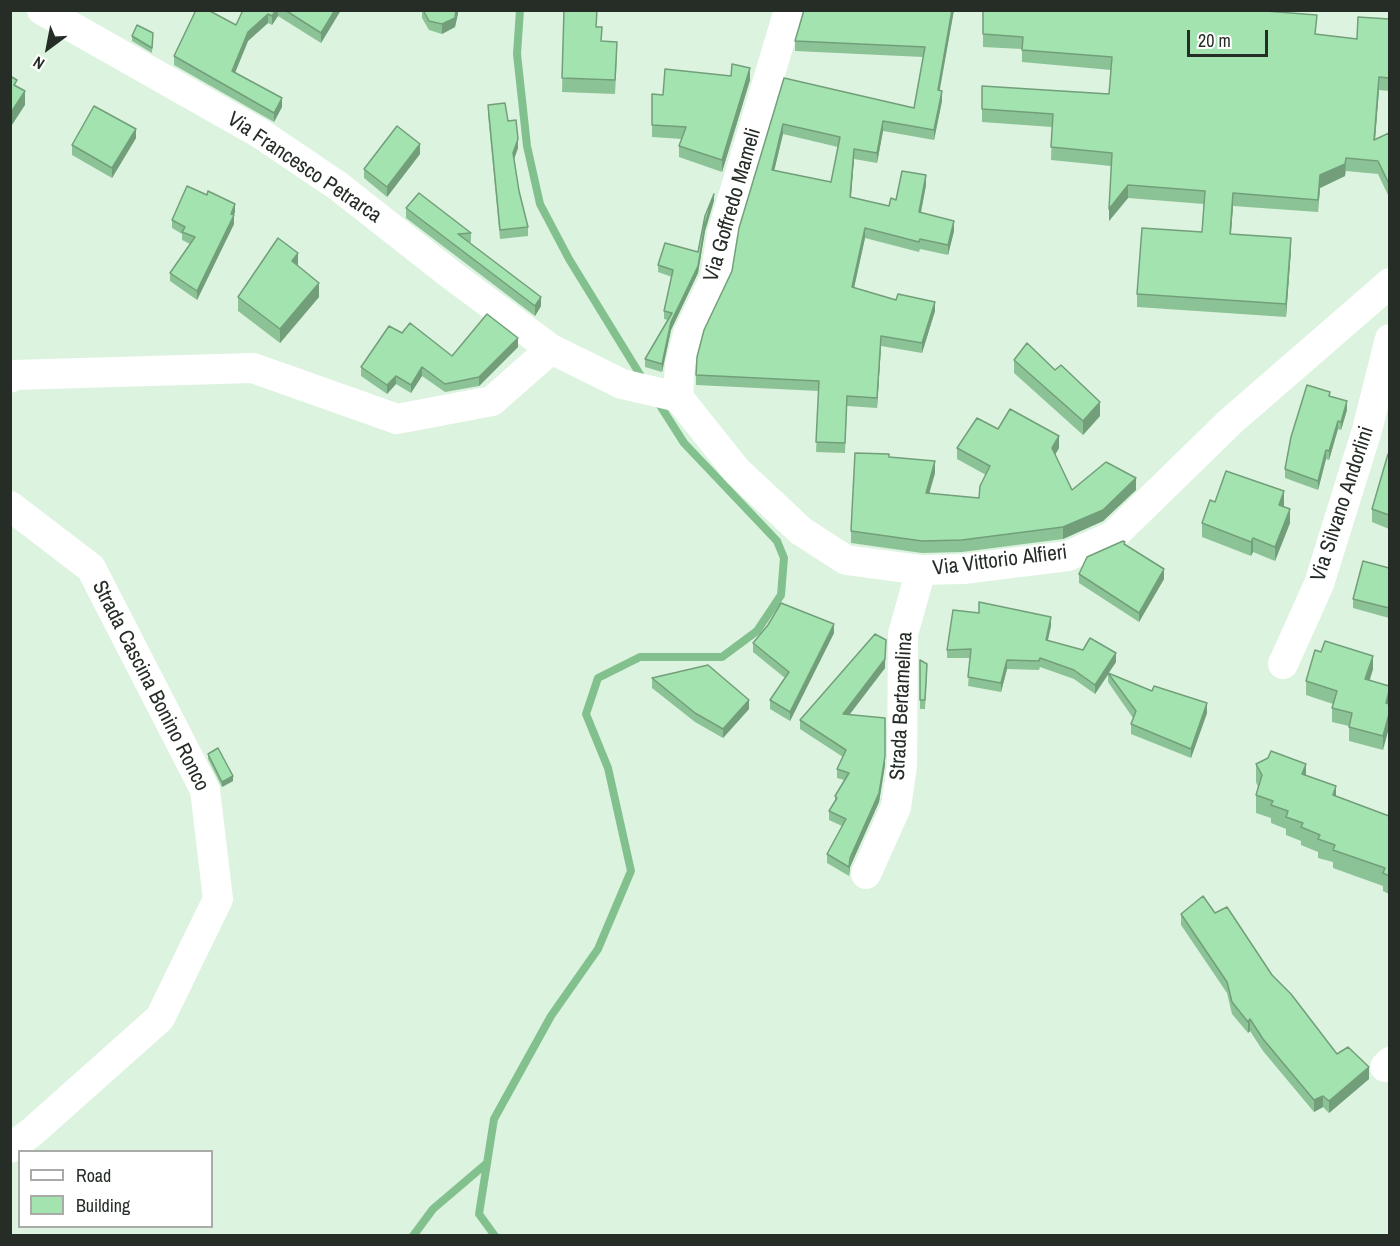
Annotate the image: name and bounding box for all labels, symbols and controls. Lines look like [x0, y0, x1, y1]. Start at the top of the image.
north arrow [18, 18, 78, 78]
scale bar [1190, 18, 1271, 56]
text: 20 m [1198, 28, 1231, 53]
text: N [29, 51, 48, 75]
street label: Via Francesco Petrarca [222, 107, 386, 229]
street label: Via Goffredo Mameli [699, 125, 767, 285]
street label: Via Silvano Andorlini [1306, 423, 1380, 585]
street label: Via Vittorio Alfieri [931, 540, 1069, 582]
street label: Strada Cascina Bonino Ronco [86, 577, 214, 795]
street label: Strada Bertamelina [886, 631, 918, 781]
legend [18, 1150, 213, 1228]
text: Road [76, 1163, 111, 1188]
text: Building [76, 1193, 130, 1218]

